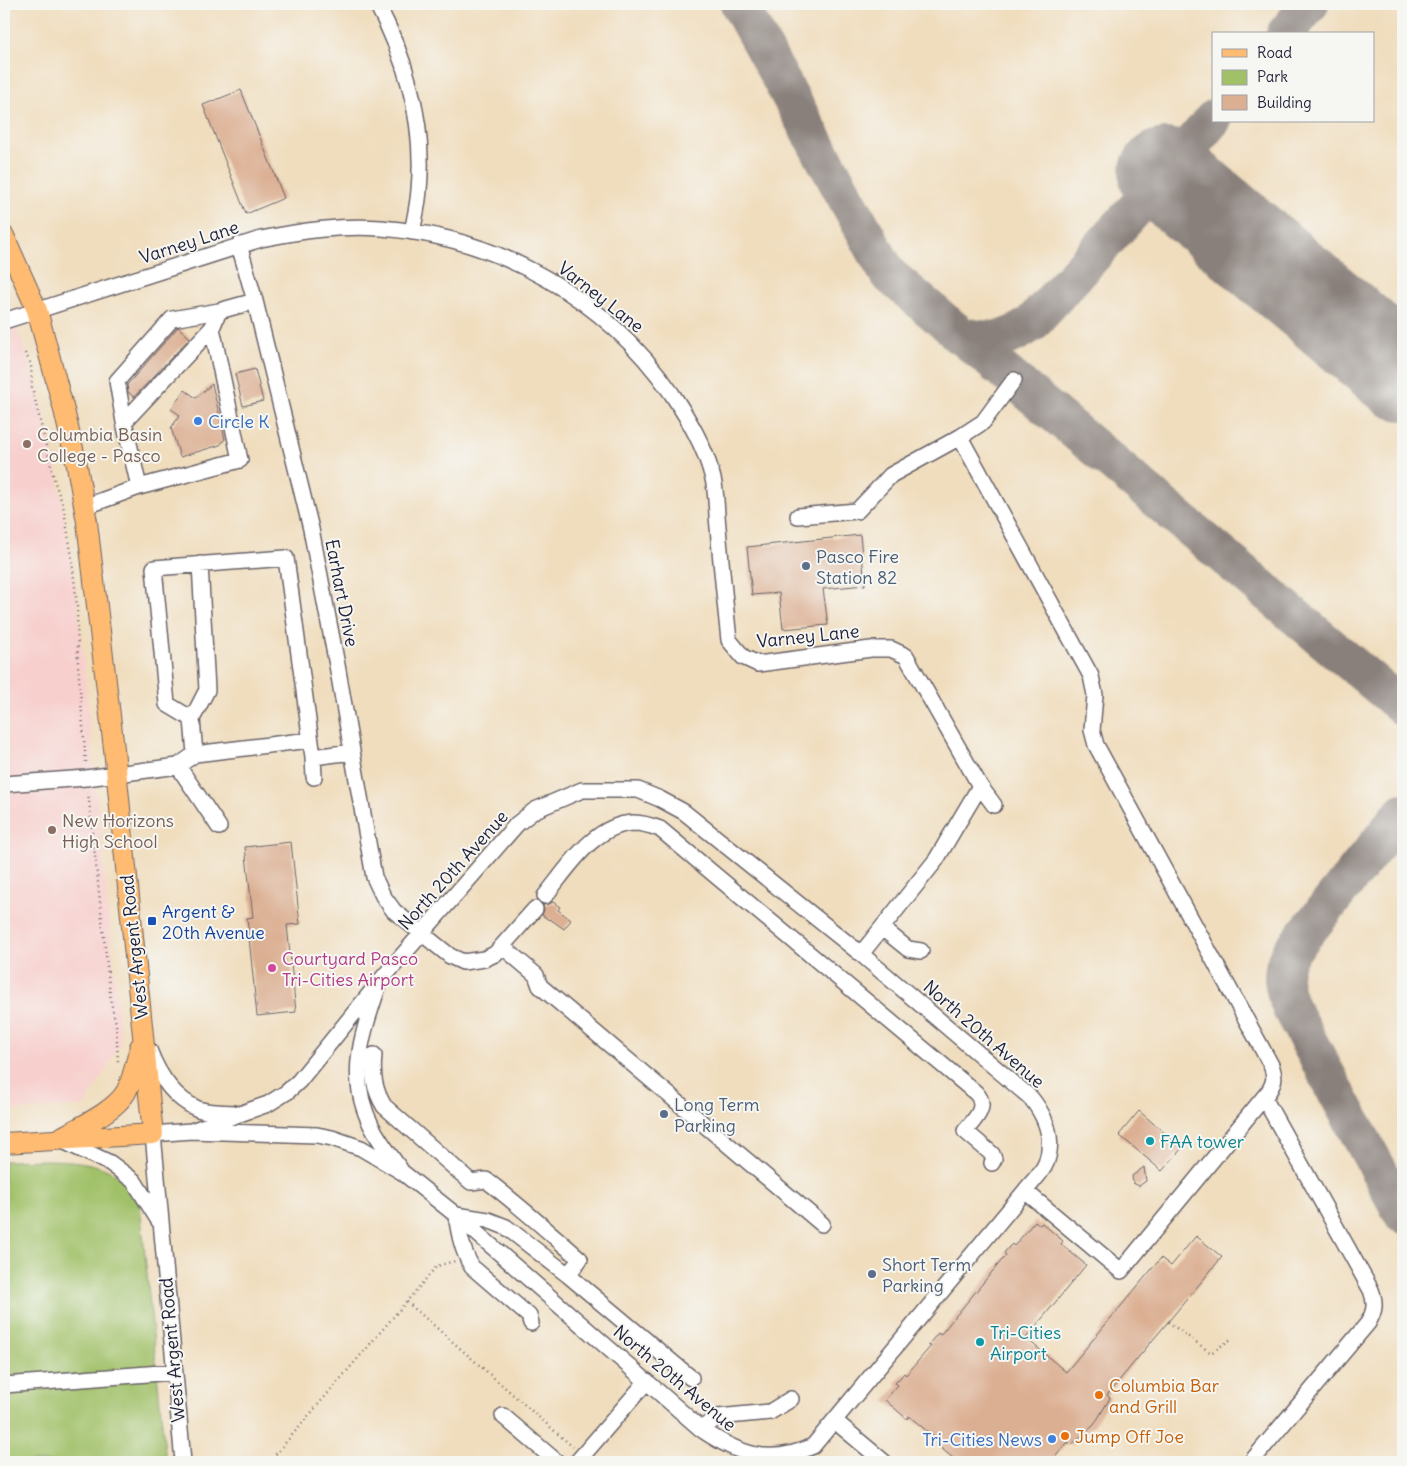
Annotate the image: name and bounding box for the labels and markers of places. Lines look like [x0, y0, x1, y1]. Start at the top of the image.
place label: Circle K [208, 410, 269, 433]
marker: Circle K [192, 415, 204, 427]
place label: Columbia Basin College - Pasco [37, 423, 162, 467]
marker: Columbia Basin College - Pasco [21, 438, 33, 450]
place label: Pasco Fire Station 82 [816, 545, 899, 589]
marker: Pasco Fire Station 82 [800, 560, 812, 572]
place label: New Horizons High School [62, 809, 174, 853]
marker: New Horizons High School [46, 824, 58, 836]
place label: Argent & 20th Avenue [162, 900, 265, 944]
marker: Argent & 20th Avenue [146, 915, 158, 927]
place label: Courtyard Pasco Tri-Cities Airport [282, 947, 418, 991]
marker: Courtyard Pasco Tri-Cities Airport [266, 962, 278, 974]
place label: Long Term Parking [674, 1093, 760, 1137]
marker: Long Term Parking [658, 1108, 670, 1120]
place label: FAA tower [1160, 1130, 1245, 1153]
marker: FAA tower [1144, 1135, 1156, 1147]
place label: Short Term Parking [882, 1253, 971, 1297]
marker: Short Term Parking [866, 1268, 878, 1280]
place label: Tri-Cities Airport [990, 1321, 1061, 1365]
marker: Tri-Cities Airport [974, 1336, 986, 1348]
place label: Columbia Bar and Grill [1109, 1374, 1220, 1418]
marker: Columbia Bar and Grill [1093, 1389, 1105, 1401]
place label: Jump Off Joe [1075, 1425, 1184, 1448]
place label: Tri-Cities News [922, 1428, 1042, 1451]
marker: Jump Off Joe [1059, 1430, 1071, 1442]
marker: Tri-Cities News [1046, 1433, 1058, 1445]

